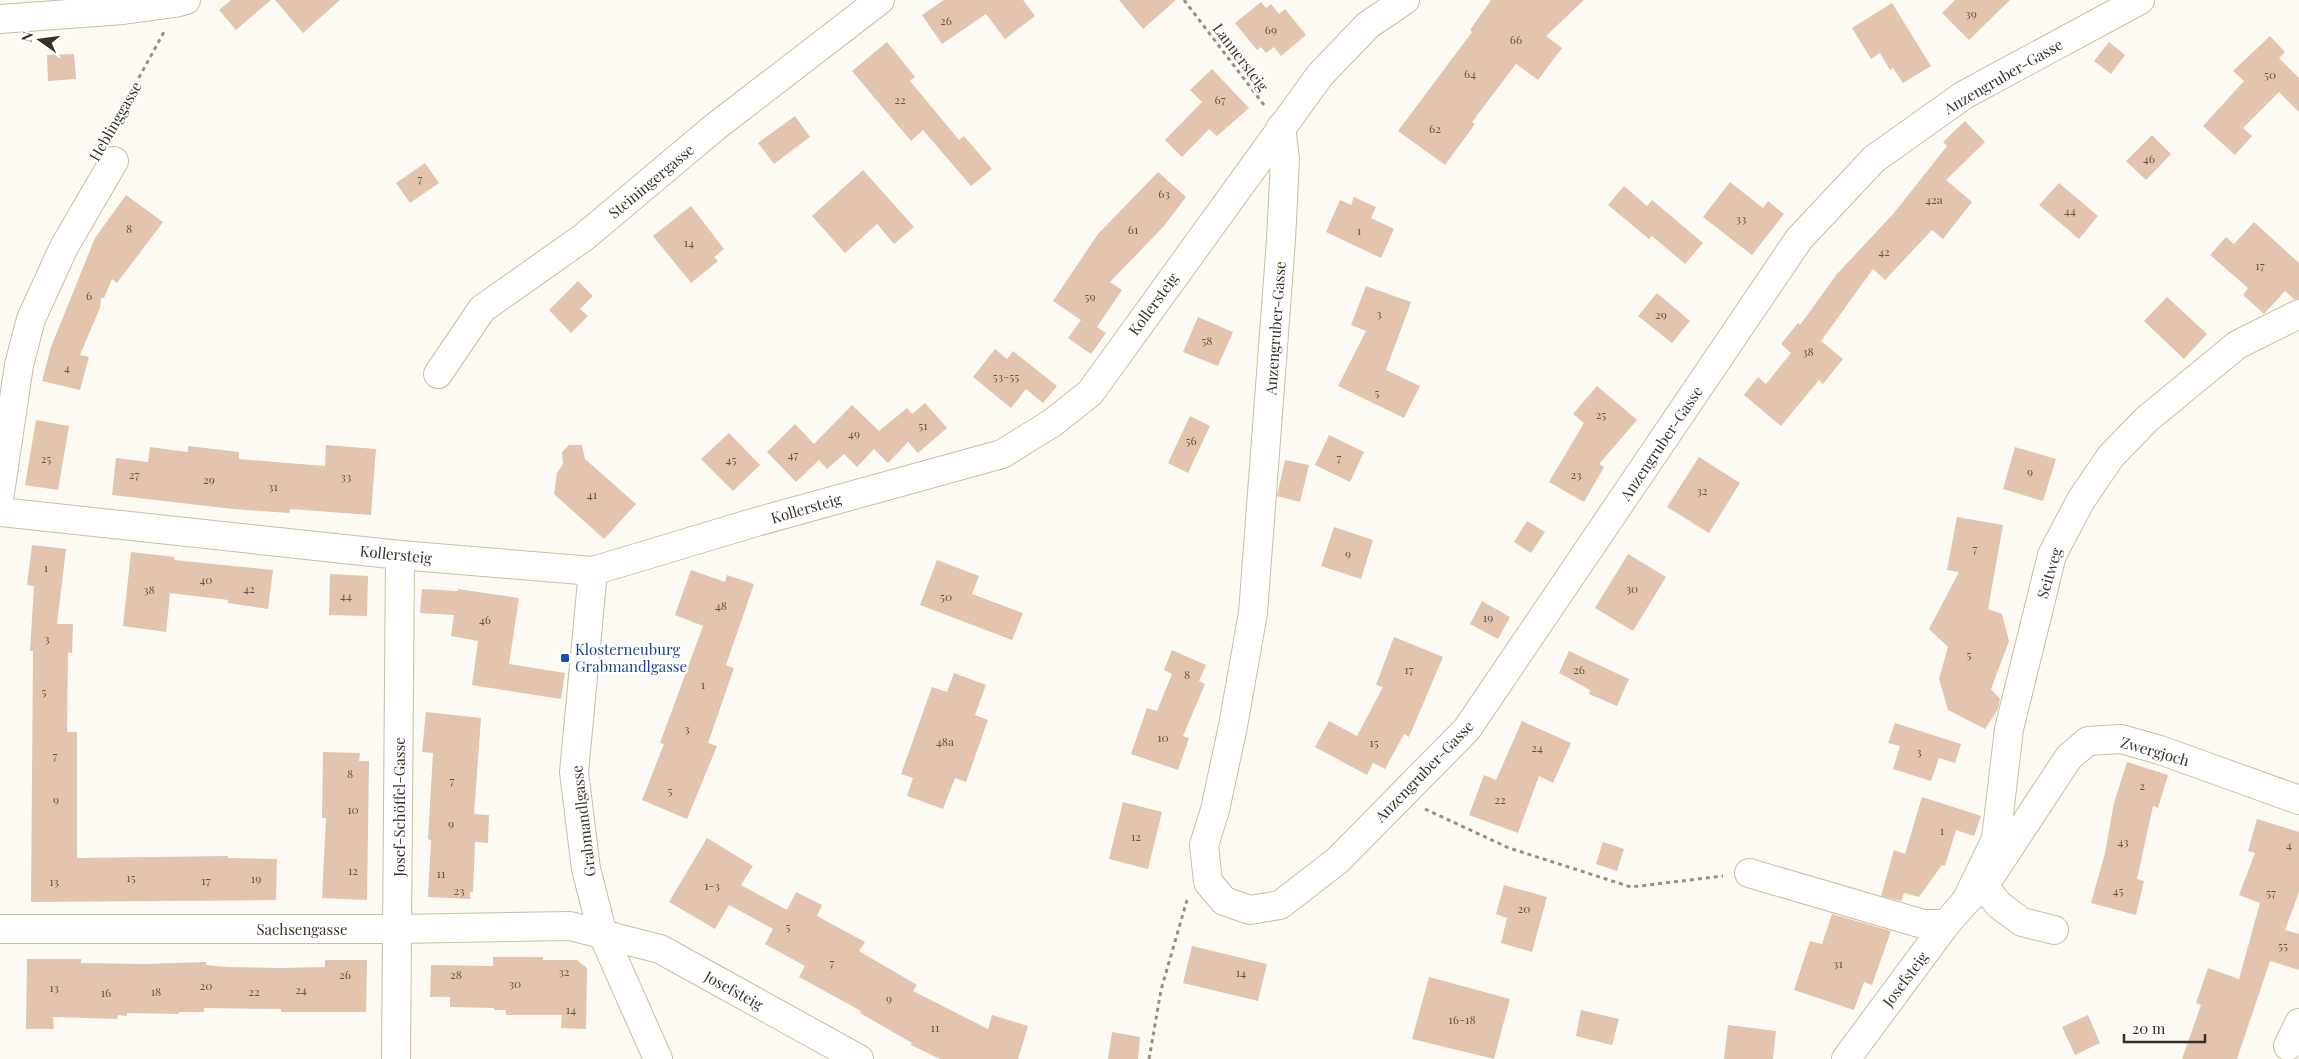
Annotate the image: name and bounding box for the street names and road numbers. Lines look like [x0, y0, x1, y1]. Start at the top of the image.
street label: Lannersteig [1209, 19, 1273, 95]
street label: Anzengruber-Gasse [1939, 34, 2066, 119]
street label: Heblinggasse [84, 78, 146, 164]
street label: Steiningergasse [604, 139, 698, 223]
street label: Anzengruber-Gasse [1260, 260, 1290, 397]
street label: Kollersteig [1124, 269, 1182, 339]
street label: Anzengruber-Gasse [1615, 382, 1707, 505]
street label: Kollersteig [768, 488, 844, 528]
street label: Kollersteig [359, 540, 433, 568]
street label: Seitweg [2032, 545, 2066, 601]
street label: Anzengruber-Gasse [1370, 716, 1478, 827]
street label: Zwergjoch [2118, 732, 2192, 770]
street label: Josef-Schöffel-Gasse [389, 737, 409, 878]
street label: Grabmandlgasse [566, 764, 600, 878]
street label: Sachsengasse [256, 919, 348, 939]
street label: Josefsteig [1877, 947, 1932, 1011]
street label: Josefsteig [700, 965, 767, 1014]

